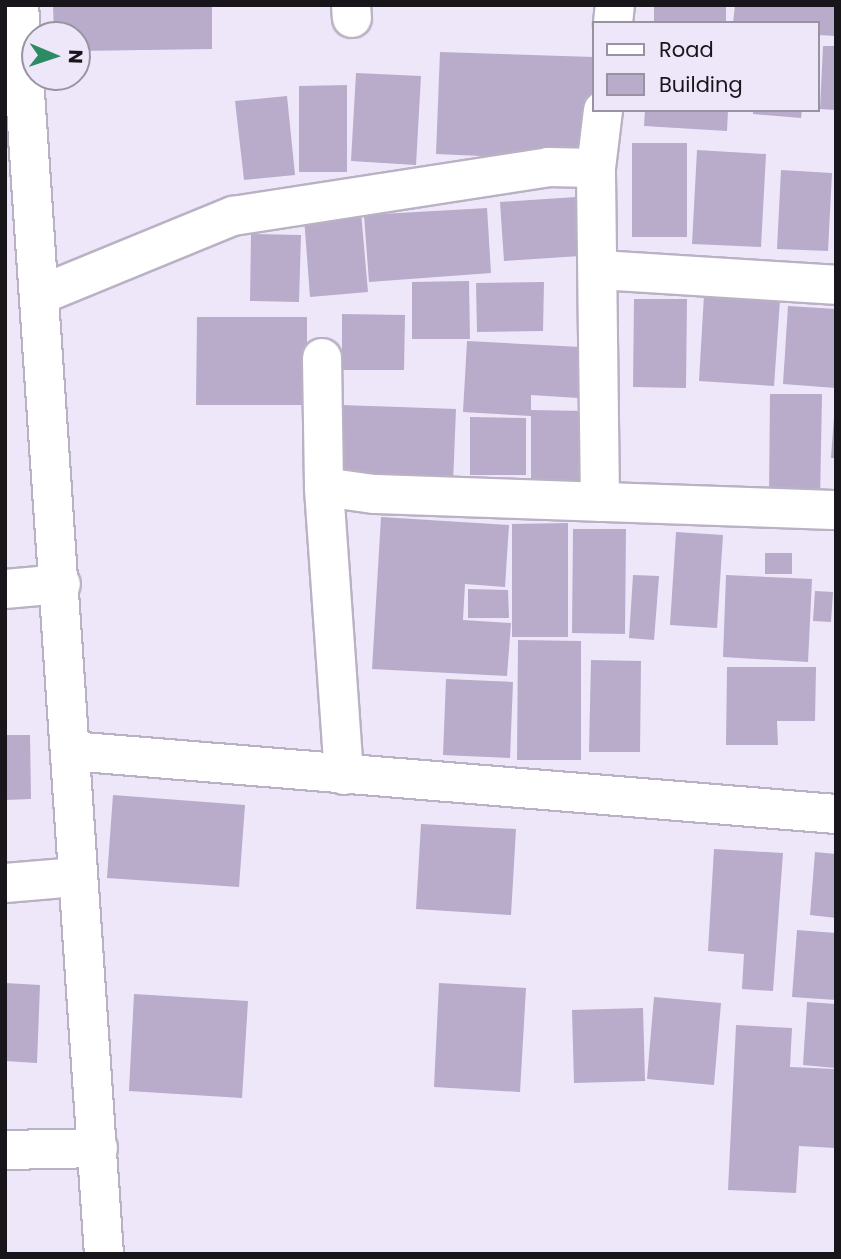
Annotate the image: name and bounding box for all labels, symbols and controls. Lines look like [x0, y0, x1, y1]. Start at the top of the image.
north arrow [21, 21, 91, 91]
legend [592, 21, 820, 112]
text: Road [659, 35, 714, 64]
text: N [62, 49, 89, 64]
text: Building [659, 70, 743, 99]

